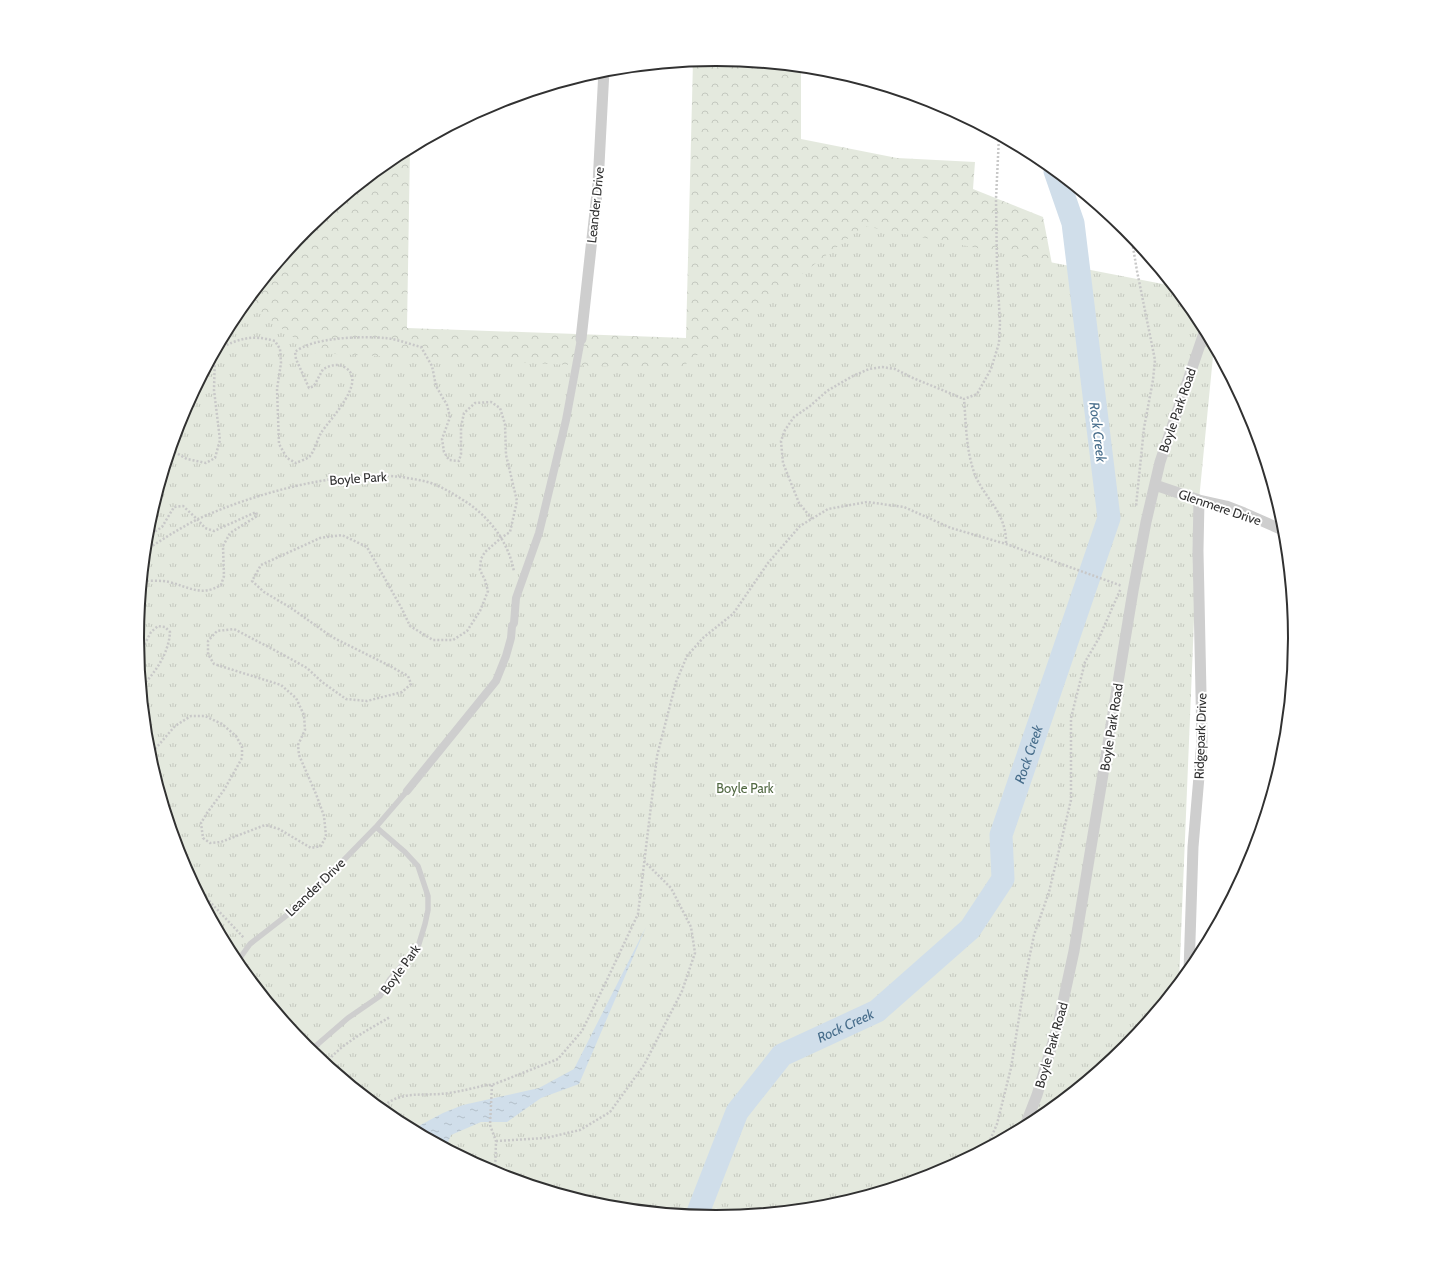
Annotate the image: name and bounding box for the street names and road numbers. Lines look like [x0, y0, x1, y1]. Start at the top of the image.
street label: Leander Drive [583, 166, 607, 244]
street label: Boyle Park Road [1155, 366, 1199, 454]
street label: Boyle Park [329, 468, 387, 488]
street label: Glenmere Drive [1177, 485, 1264, 529]
street label: Boyle Park Road [1096, 682, 1126, 772]
street label: Ridgepark Drive [1190, 692, 1210, 779]
street label: Leander Drive [282, 854, 348, 919]
street label: Boyle Park [377, 941, 423, 997]
street label: Boyle Park Road [1031, 1000, 1071, 1090]

